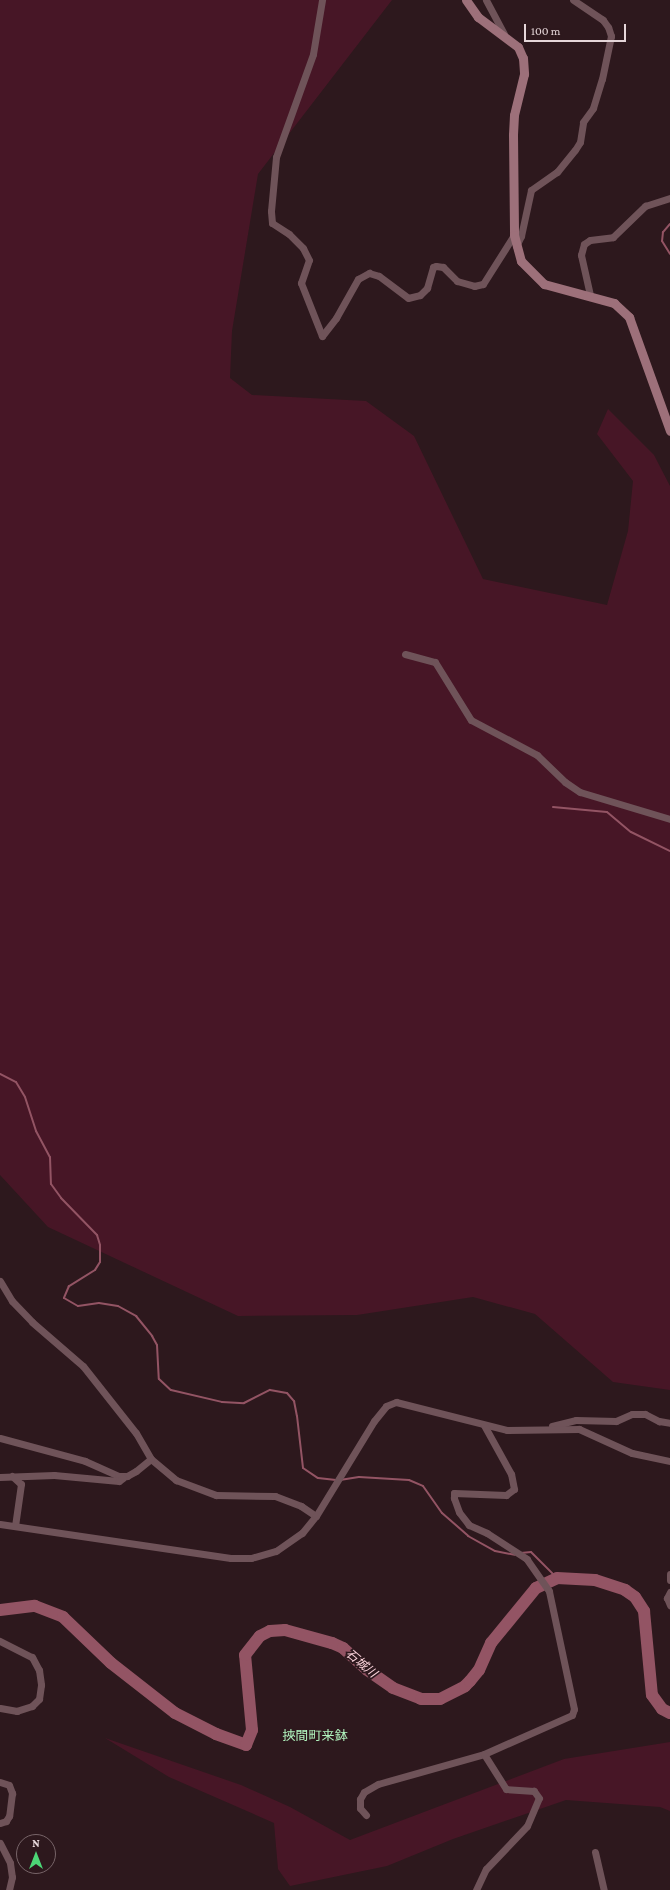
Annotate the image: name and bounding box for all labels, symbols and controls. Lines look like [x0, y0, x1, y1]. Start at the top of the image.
scale bar [526, 16, 628, 42]
text: 100 m [531, 24, 560, 38]
water label: 石城川 [343, 1647, 379, 1681]
district label: 挾間町来鉢 [283, 1728, 347, 1744]
north arrow [16, 1834, 56, 1874]
text: N [32, 1837, 40, 1849]

